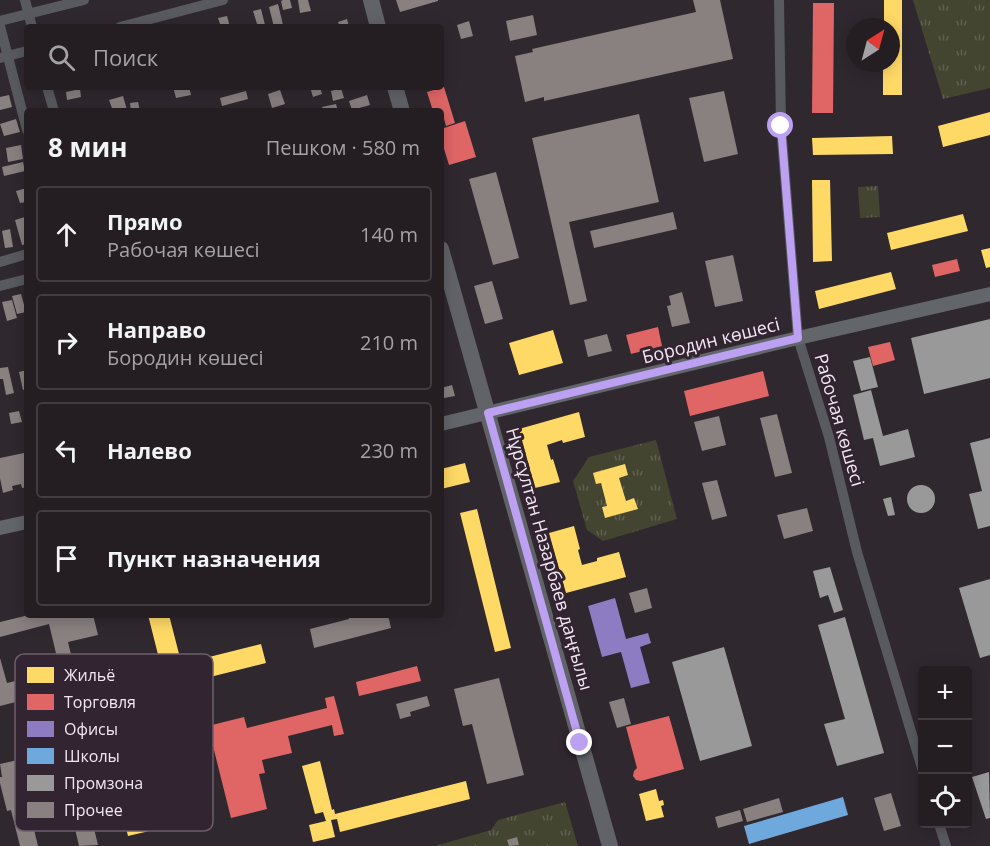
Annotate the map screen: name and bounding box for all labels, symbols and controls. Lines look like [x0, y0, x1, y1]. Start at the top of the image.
north arrow [846, 18, 900, 72]
search box [24, 24, 444, 90]
icon: search [45, 41, 78, 74]
text: Поиск [93, 42, 158, 72]
route start [767, 112, 793, 138]
text: 8 мин [48, 129, 128, 165]
text: Пешком · 580 m [266, 134, 420, 161]
text: Прямо [107, 206, 183, 236]
icon: ahead [50, 218, 83, 251]
text: 140 m [360, 221, 418, 248]
text: Рабочая көшесі [107, 236, 260, 263]
street label: Бородин көшесі [639, 311, 782, 369]
text: Направо [107, 314, 206, 344]
icon: right [50, 326, 83, 359]
text: 210 m [360, 329, 418, 356]
text: Бородин көшесі [107, 344, 264, 371]
street label: Рабочая көшесі [809, 350, 870, 489]
street label: Нұрсұлтан Назарбаев даңғылы [501, 425, 599, 693]
icon: left [50, 434, 83, 467]
text: Налево [107, 435, 192, 465]
text: 230 m [360, 437, 418, 464]
icon: arrive [50, 542, 83, 575]
text: Пункт назначения [107, 543, 321, 573]
legend [15, 654, 213, 831]
text: Жильё [64, 664, 115, 686]
map controls [918, 666, 972, 828]
button: + [918, 666, 972, 720]
text: Торговля [64, 691, 136, 713]
text: Офисы [64, 718, 118, 740]
button: − [918, 720, 972, 774]
route end [566, 729, 592, 755]
text: Школы [64, 745, 120, 767]
text: Промзона [64, 772, 143, 794]
button: locate [918, 774, 972, 828]
text: Прочее [64, 799, 123, 821]

